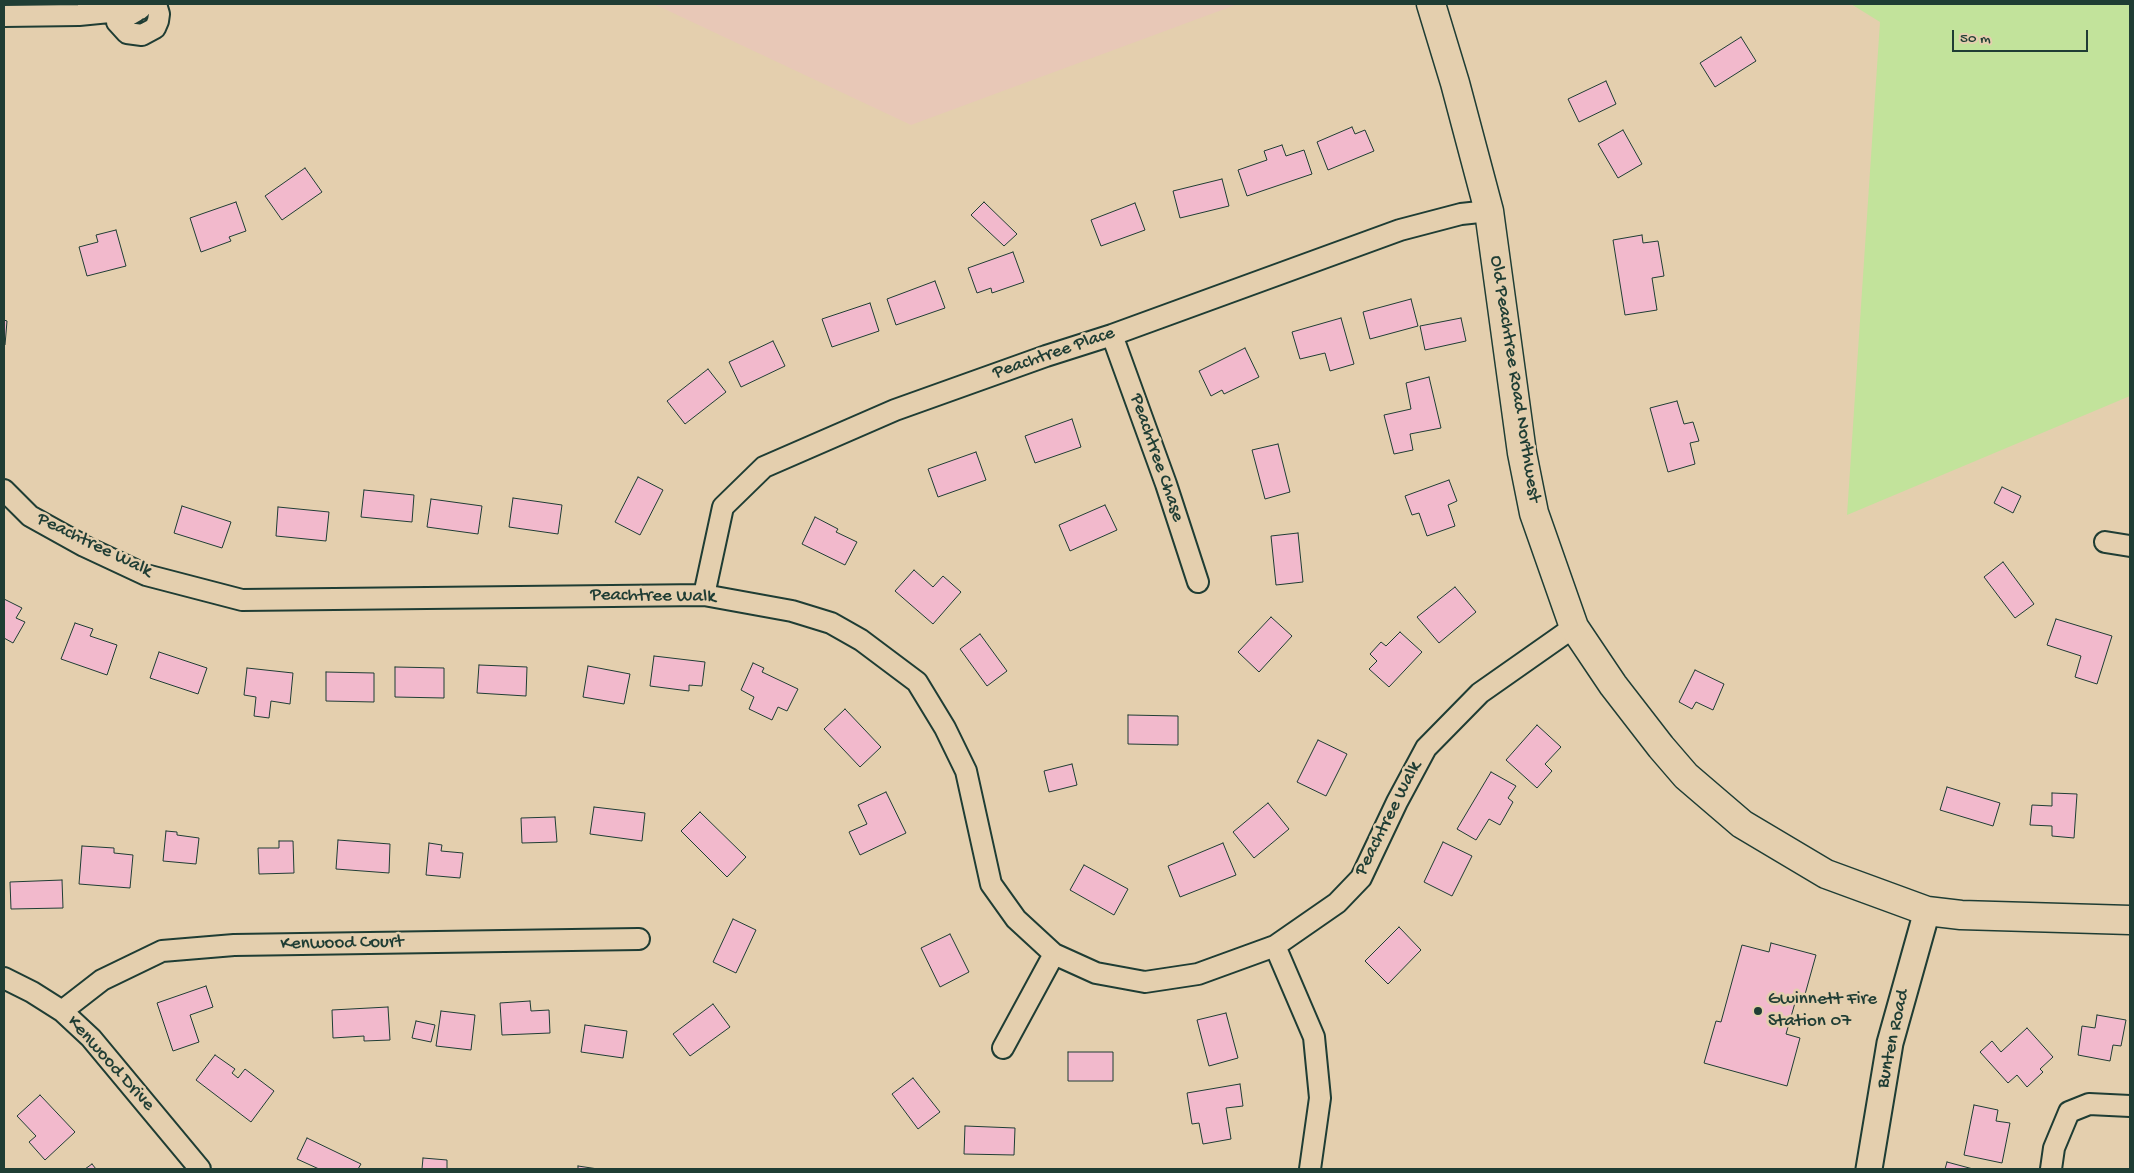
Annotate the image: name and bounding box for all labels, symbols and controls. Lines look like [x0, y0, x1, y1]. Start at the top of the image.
scale bar [1954, 20, 2090, 52]
text: 50 m [1960, 30, 1991, 48]
street label: Old Peachtree Road Northwest [1483, 254, 1545, 504]
street label: Peachtree Place [990, 322, 1118, 386]
street label: Peachtree Chase [1123, 391, 1189, 525]
street label: Peachtree Walk [33, 508, 155, 584]
street label: Peachtree Walk [590, 585, 716, 609]
street label: Peachtree Walk [1350, 758, 1428, 880]
street label: Kenwood Court [280, 932, 404, 956]
street label: Bunten Road [1872, 988, 1916, 1090]
place label: Gwinnett Fire Station 07 [1768, 989, 1877, 1033]
marker: Gwinnett Fire Station 07 [1752, 1005, 1764, 1017]
street label: Kenwood Drive [61, 1011, 159, 1117]

